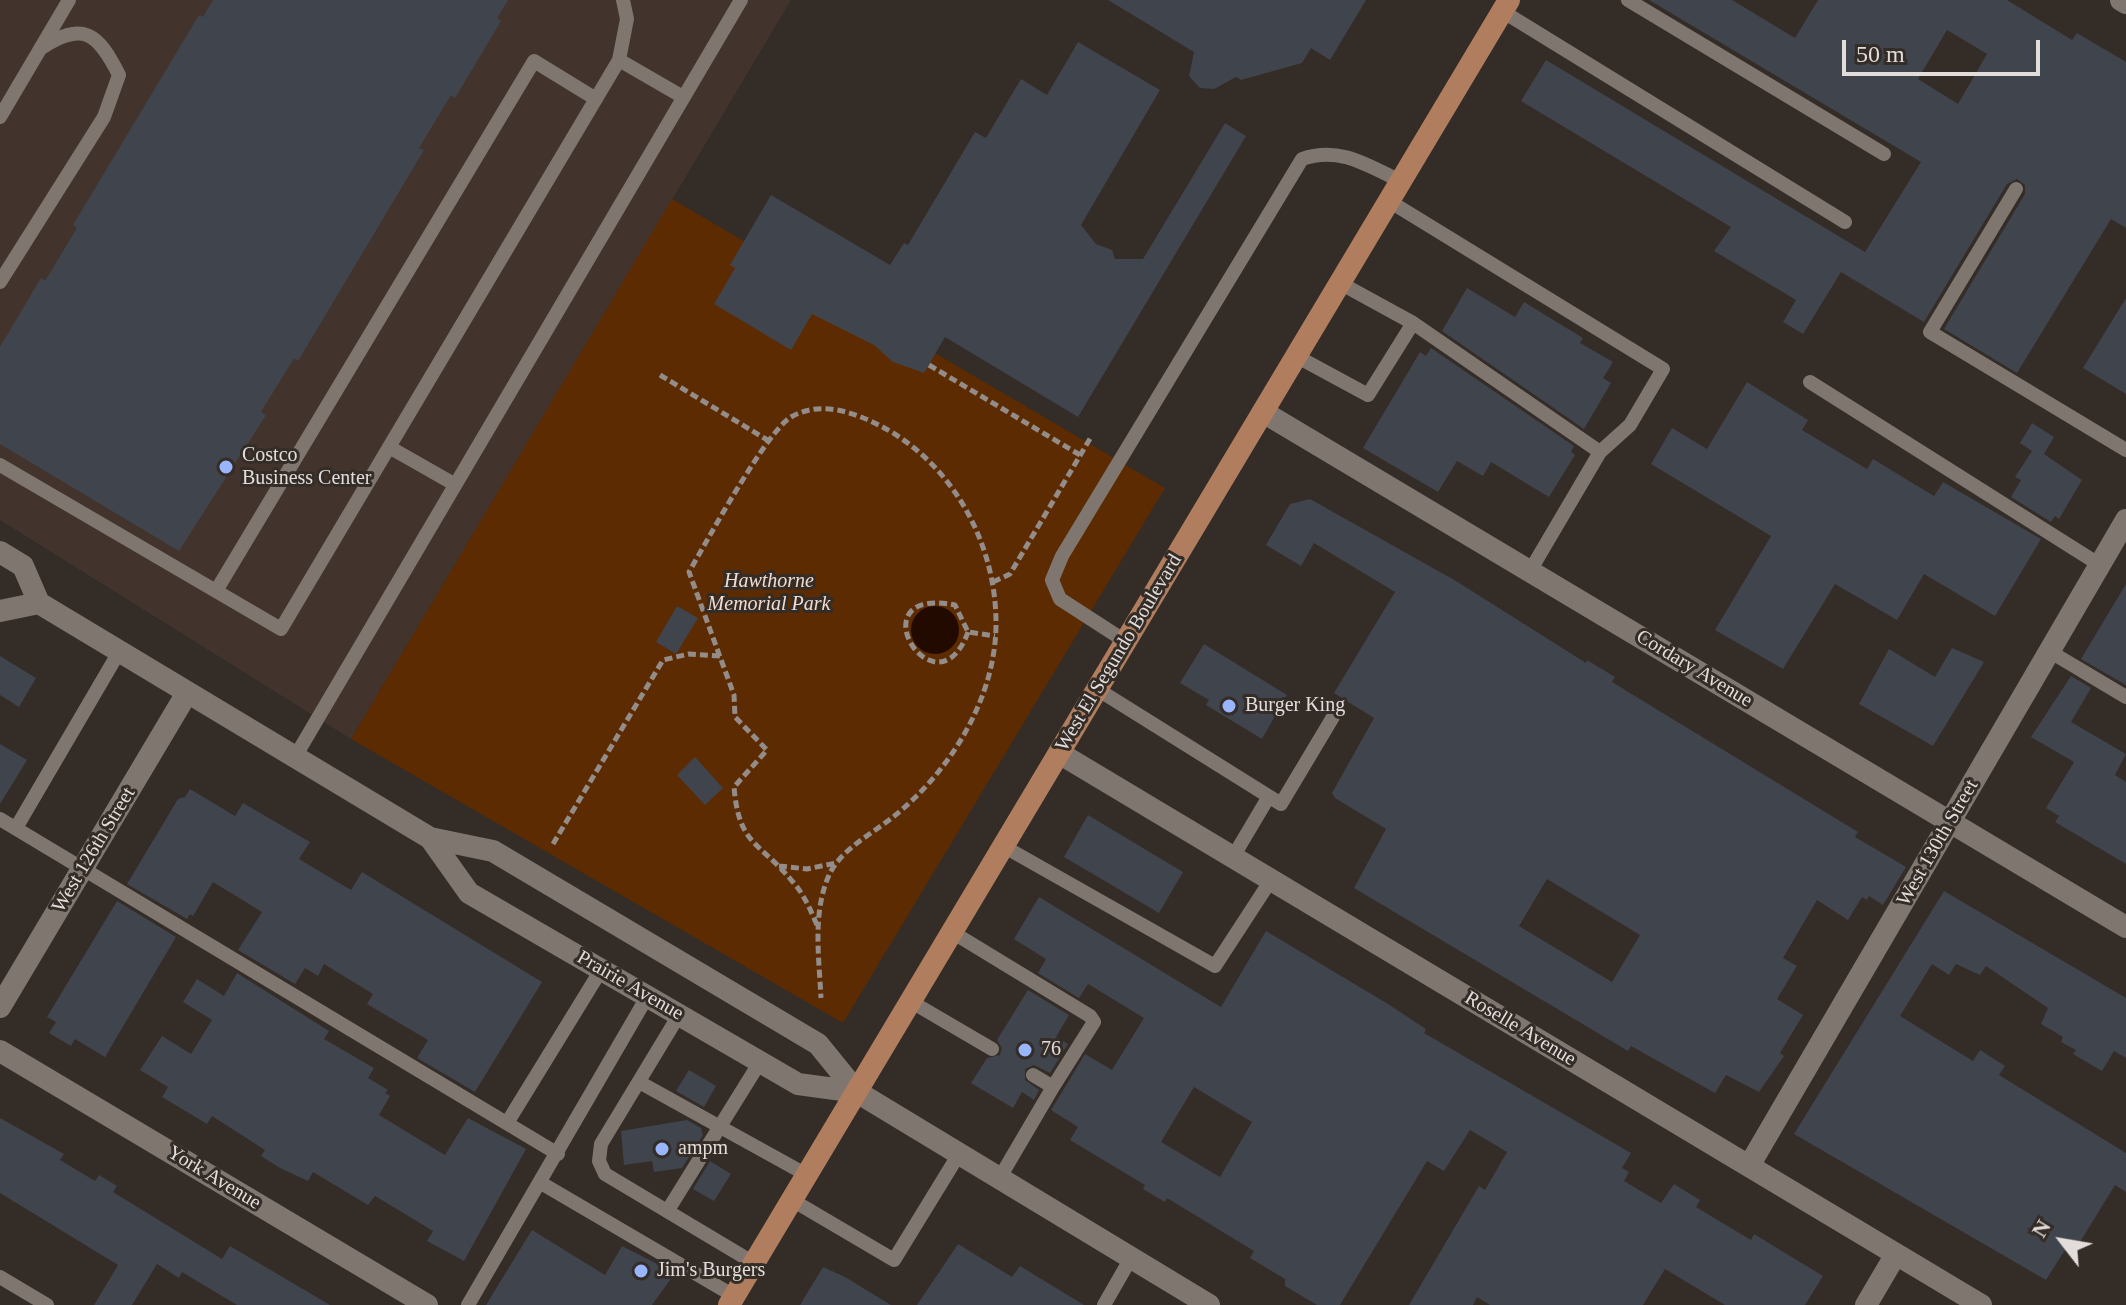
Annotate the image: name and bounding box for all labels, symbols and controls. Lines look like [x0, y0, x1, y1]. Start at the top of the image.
scale bar [1846, 24, 2044, 74]
text: 50 m [1856, 41, 1905, 67]
place label: Costco Business Center [242, 444, 371, 491]
marker: Costco Business Center [217, 458, 235, 476]
street label: West El Segundo Boulevard [1051, 550, 1187, 756]
park label: Hawthorne Memorial Park [708, 570, 830, 617]
street label: Cordary Avenue [1632, 625, 1756, 713]
place label: Burger King [1245, 694, 1345, 718]
marker: Burger King [1220, 697, 1238, 715]
street label: West 130th Street [1892, 776, 1984, 910]
street label: West 126th Street [47, 783, 141, 917]
street label: Prairie Avenue [572, 946, 688, 1026]
street label: Roselle Avenue [1460, 986, 1580, 1072]
place label: 76 [1041, 1038, 1061, 1062]
marker: 76 [1016, 1041, 1034, 1059]
place label: ampm [678, 1137, 728, 1161]
marker: ampm [653, 1140, 671, 1158]
street label: York Avenue [163, 1141, 265, 1215]
north arrow [2022, 1201, 2102, 1281]
text: N [2026, 1215, 2056, 1242]
place label: Jim's Burgers [657, 1259, 765, 1283]
marker: Jim's Burgers [632, 1262, 650, 1280]

